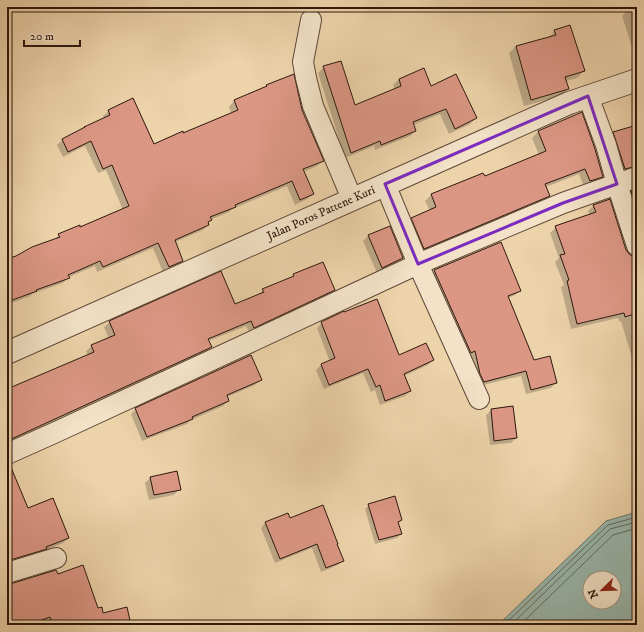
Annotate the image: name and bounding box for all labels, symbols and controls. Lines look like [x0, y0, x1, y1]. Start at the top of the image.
scale bar [24, 22, 80, 48]
text: 20 m [30, 29, 54, 44]
street label: Jalan Poros Pattene Kuri [264, 182, 377, 244]
north arrow [582, 570, 622, 610]
text: N [586, 587, 602, 600]

